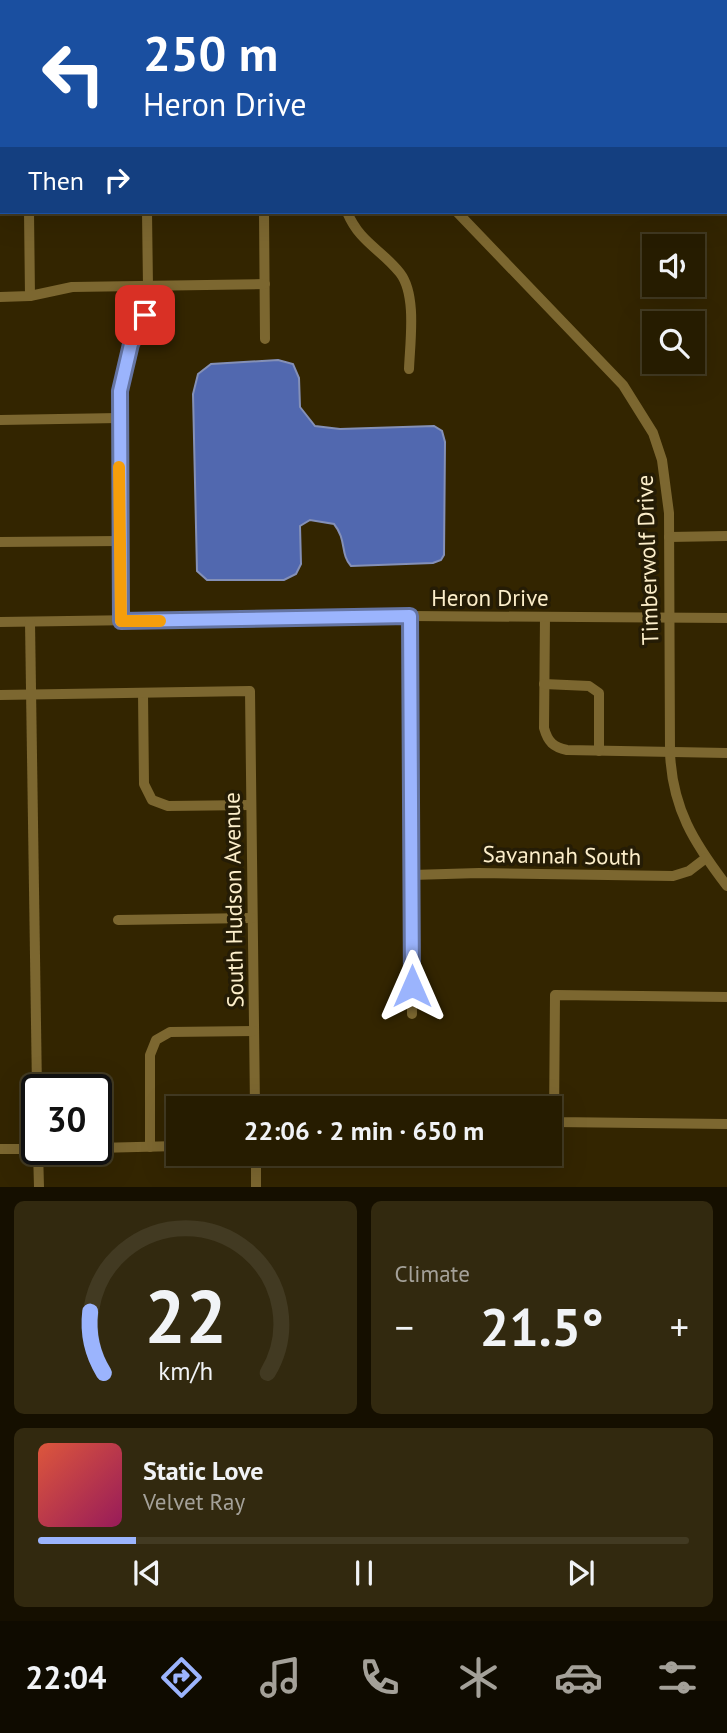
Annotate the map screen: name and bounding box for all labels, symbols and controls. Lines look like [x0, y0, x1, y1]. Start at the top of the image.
text: 250 m [143, 21, 278, 85]
icon: left [28, 28, 119, 119]
text: Heron Drive [143, 83, 307, 125]
icon: right [98, 161, 136, 199]
text: Then [28, 164, 84, 197]
map controls [642, 234, 705, 374]
button: sound [642, 234, 705, 297]
pin [115, 285, 175, 345]
icon: arrive [126, 296, 164, 334]
button: search [642, 311, 705, 374]
street label: Timberwolf Drive [630, 474, 664, 646]
street label: Heron Drive [431, 583, 549, 612]
street label: South Hudson Avenue [217, 792, 249, 1008]
street label: Savannah South [482, 839, 642, 871]
position arrow [375, 949, 449, 1023]
speed limit sign: 30 [21, 1074, 112, 1165]
text: 22:06 · 2 min · 650 m [244, 1114, 484, 1147]
text: Climate [395, 1259, 470, 1288]
text: 22 [144, 1270, 227, 1364]
text: 21.5° [480, 1293, 604, 1360]
text: − [395, 1302, 414, 1351]
text: + [670, 1302, 689, 1351]
text: km/h [158, 1355, 213, 1387]
text: Static Love [143, 1454, 264, 1487]
text: Velvet Ray [143, 1487, 245, 1516]
icon: previous [128, 1554, 166, 1592]
icon: pause [345, 1554, 383, 1592]
icon: next [562, 1554, 600, 1592]
icon: directions [157, 1653, 206, 1702]
icon: music [256, 1653, 305, 1702]
icon: phone [355, 1653, 404, 1702]
icon: climate [454, 1653, 503, 1702]
icon: car [554, 1653, 603, 1702]
icon: filters [653, 1653, 702, 1702]
text: 22:04 [25, 1656, 106, 1698]

